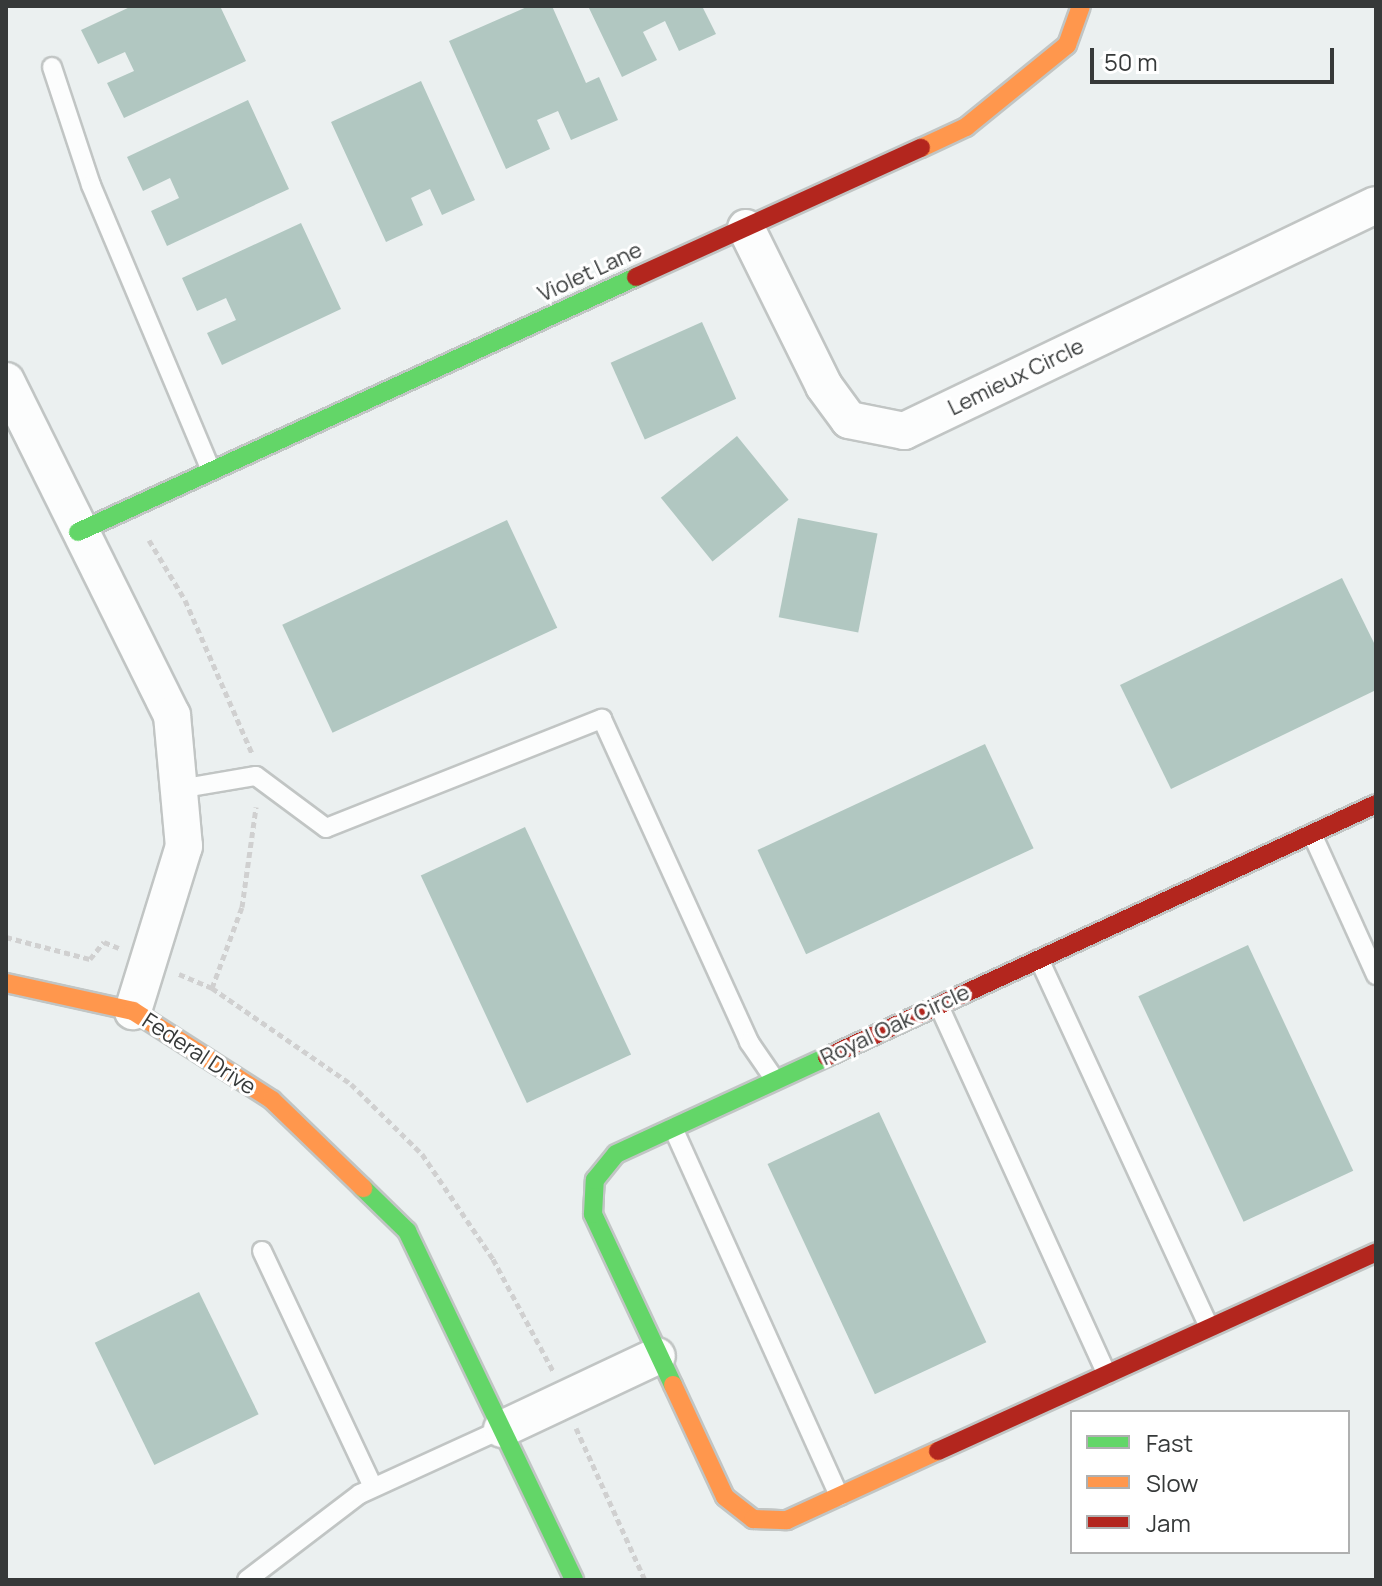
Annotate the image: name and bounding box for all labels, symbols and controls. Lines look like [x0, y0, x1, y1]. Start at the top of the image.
scale bar [1094, 32, 1338, 82]
text: 50 m [1104, 45, 1158, 78]
street label: Violet Lane [534, 236, 646, 308]
street label: Lemieux Circle [944, 333, 1088, 421]
street label: Royal Oak Circle [816, 979, 974, 1071]
street label: Federal Drive [137, 1007, 261, 1101]
legend [1070, 1410, 1350, 1554]
text: Fast [1146, 1426, 1193, 1459]
text: Slow [1146, 1466, 1199, 1499]
text: Jam [1146, 1506, 1191, 1539]

